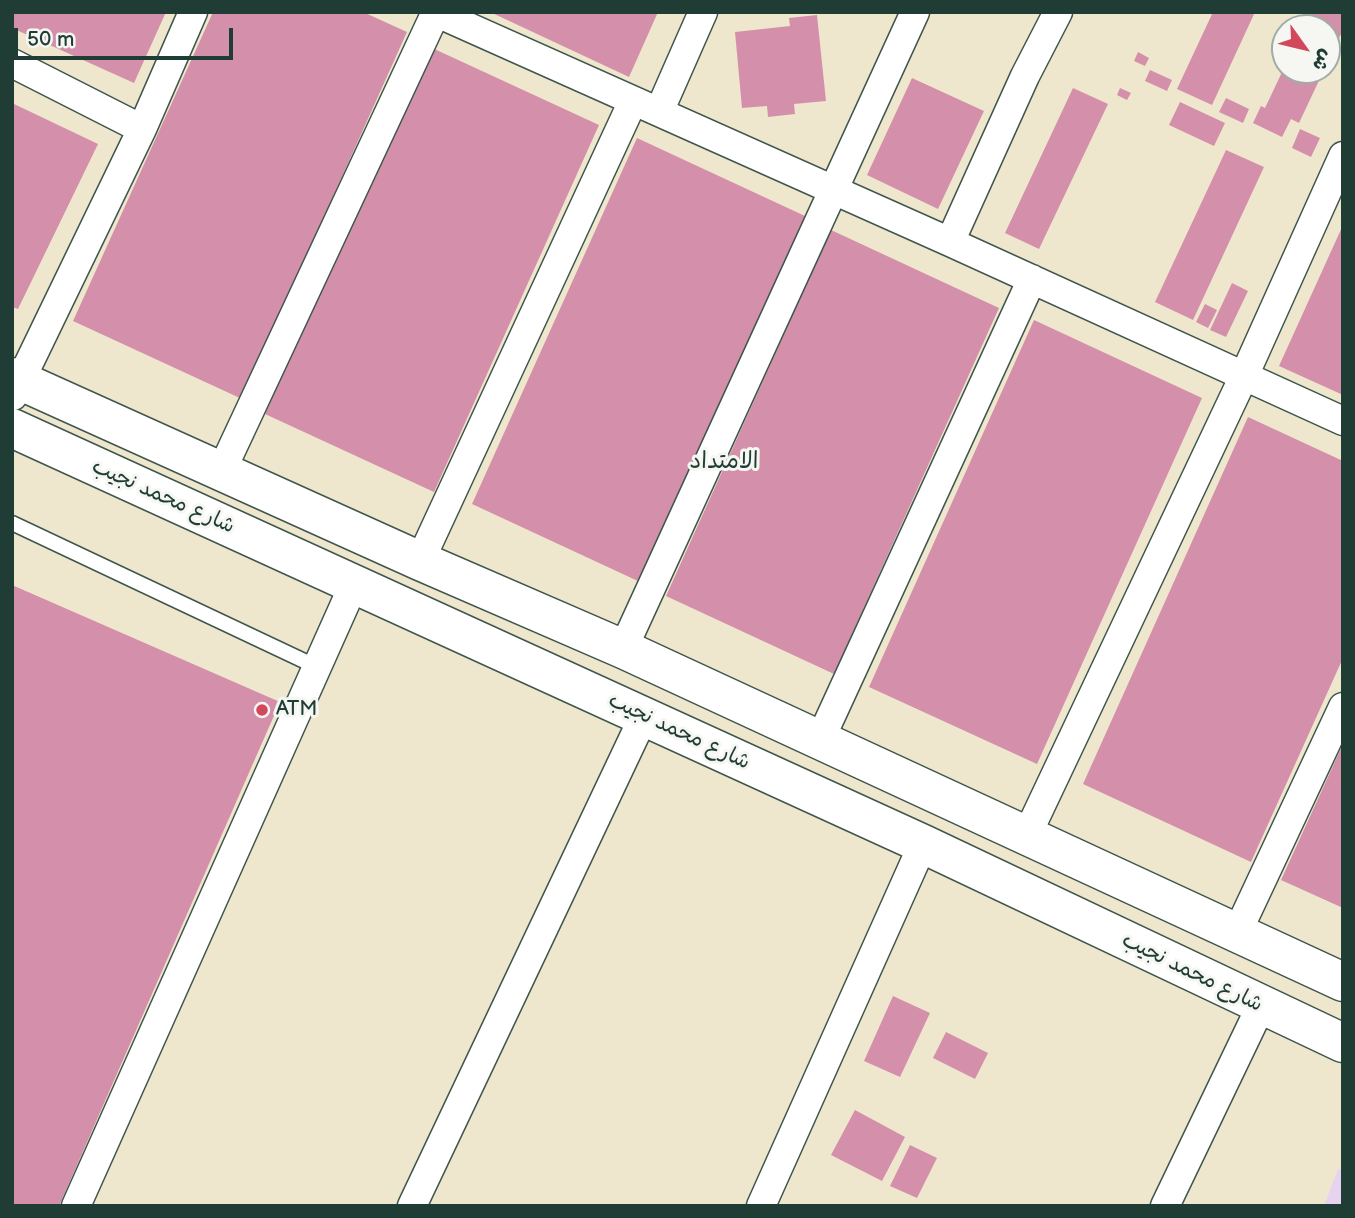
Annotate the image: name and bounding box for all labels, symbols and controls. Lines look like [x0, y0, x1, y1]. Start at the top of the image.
scale bar [18, 14, 236, 58]
north arrow [1271, 14, 1341, 84]
text: 50 m [27, 27, 74, 52]
text: ش [1307, 45, 1338, 75]
district label: الامتداد [690, 448, 758, 476]
street label: شارع محمد نجيب [88, 454, 238, 540]
street label: شارع محمد نجيب [604, 688, 754, 776]
place label: ATM [276, 697, 317, 723]
marker: ATM [254, 702, 270, 718]
street label: شارع محمد نجيب [1117, 928, 1267, 1018]

